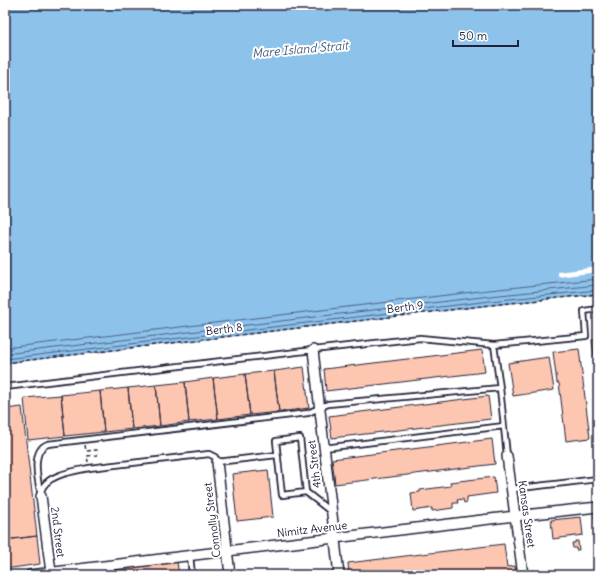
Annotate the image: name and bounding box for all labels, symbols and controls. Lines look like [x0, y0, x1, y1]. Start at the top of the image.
scale bar [453, 22, 518, 48]
text: 50 m [459, 28, 488, 43]
water label: Mare Island Strait [251, 37, 351, 61]
street label: Berth 9 [386, 298, 424, 316]
street label: Berth 8 [205, 320, 243, 338]
street label: 4th Street [304, 439, 324, 489]
street label: Kansas Street [515, 480, 539, 549]
street label: Connolly Street [200, 481, 224, 558]
street label: 2nd Street [48, 506, 68, 558]
street label: Nimitz Avenue [276, 518, 348, 540]

